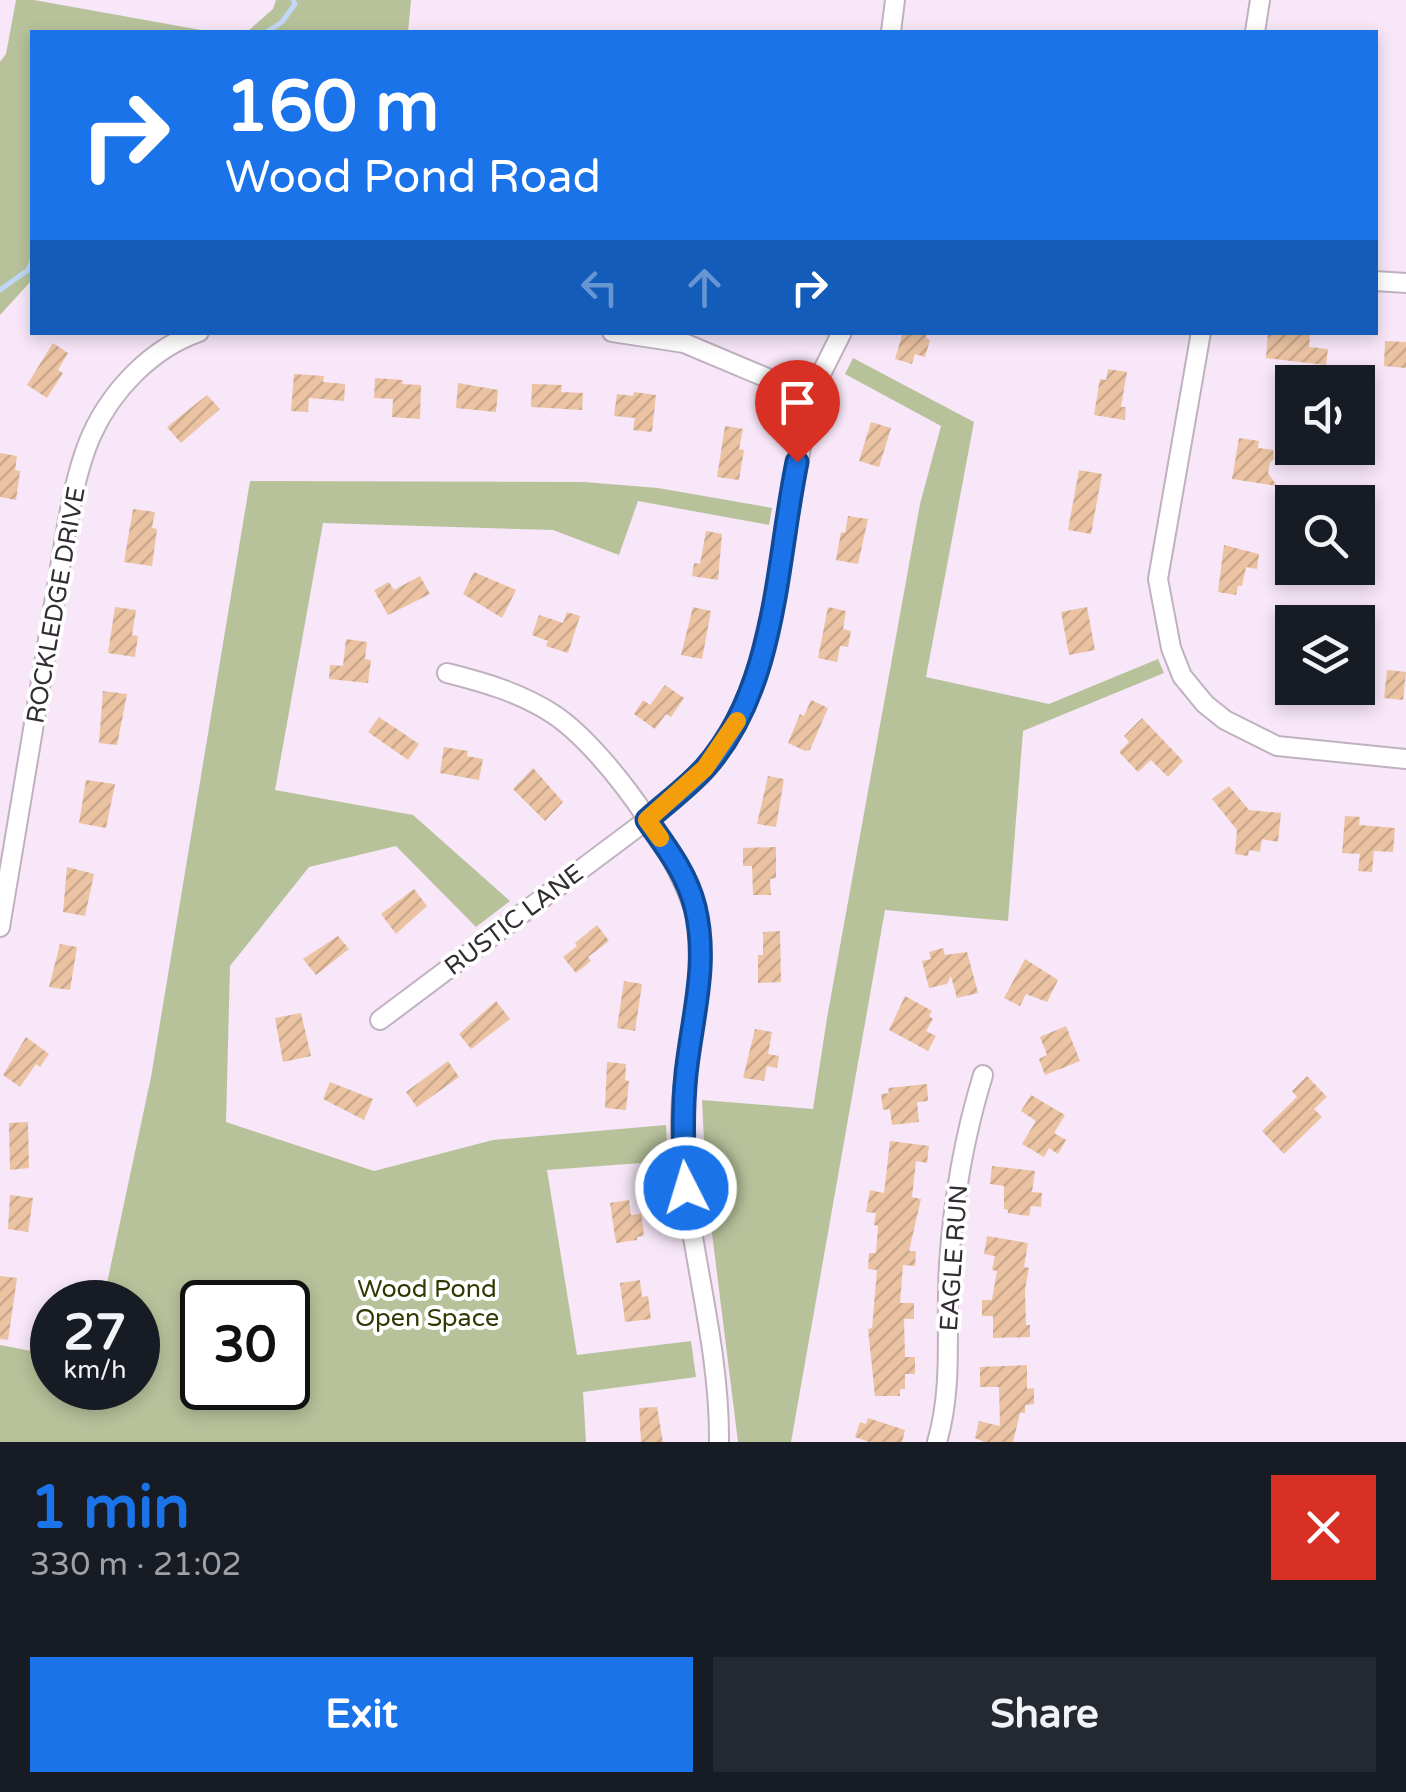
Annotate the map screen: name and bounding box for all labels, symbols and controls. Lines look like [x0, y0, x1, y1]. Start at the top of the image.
text: 160 m [225, 66, 439, 150]
icon: right [60, 70, 190, 200]
text: Wood Pond Road [225, 151, 601, 205]
icon: left [572, 260, 627, 315]
icon: ahead [677, 260, 732, 315]
icon: right [782, 260, 837, 315]
pin [755, 360, 840, 463]
map controls [1275, 365, 1375, 705]
button: sound [1275, 365, 1375, 465]
icon: arrive [770, 375, 825, 430]
street label: ROCKLEDGE DRIVE [20, 484, 92, 726]
button: search [1275, 485, 1375, 585]
button: layers [1275, 605, 1375, 705]
street label: RUSTIC LANE [439, 858, 589, 982]
position arrow [634, 1136, 738, 1240]
street label: EAGLE RUN [934, 1184, 974, 1332]
park label: Wood Pond Open Space [355, 1274, 499, 1333]
speed limit sign: 30 [180, 1280, 310, 1410]
text: 27 [64, 1303, 126, 1363]
text: km/h [64, 1355, 126, 1385]
text: 1 min [30, 1472, 190, 1544]
button: close [1271, 1475, 1376, 1580]
text: 330 m · 21:02 [30, 1546, 242, 1584]
button: Exit [30, 1657, 693, 1772]
button: Share [713, 1657, 1376, 1772]

